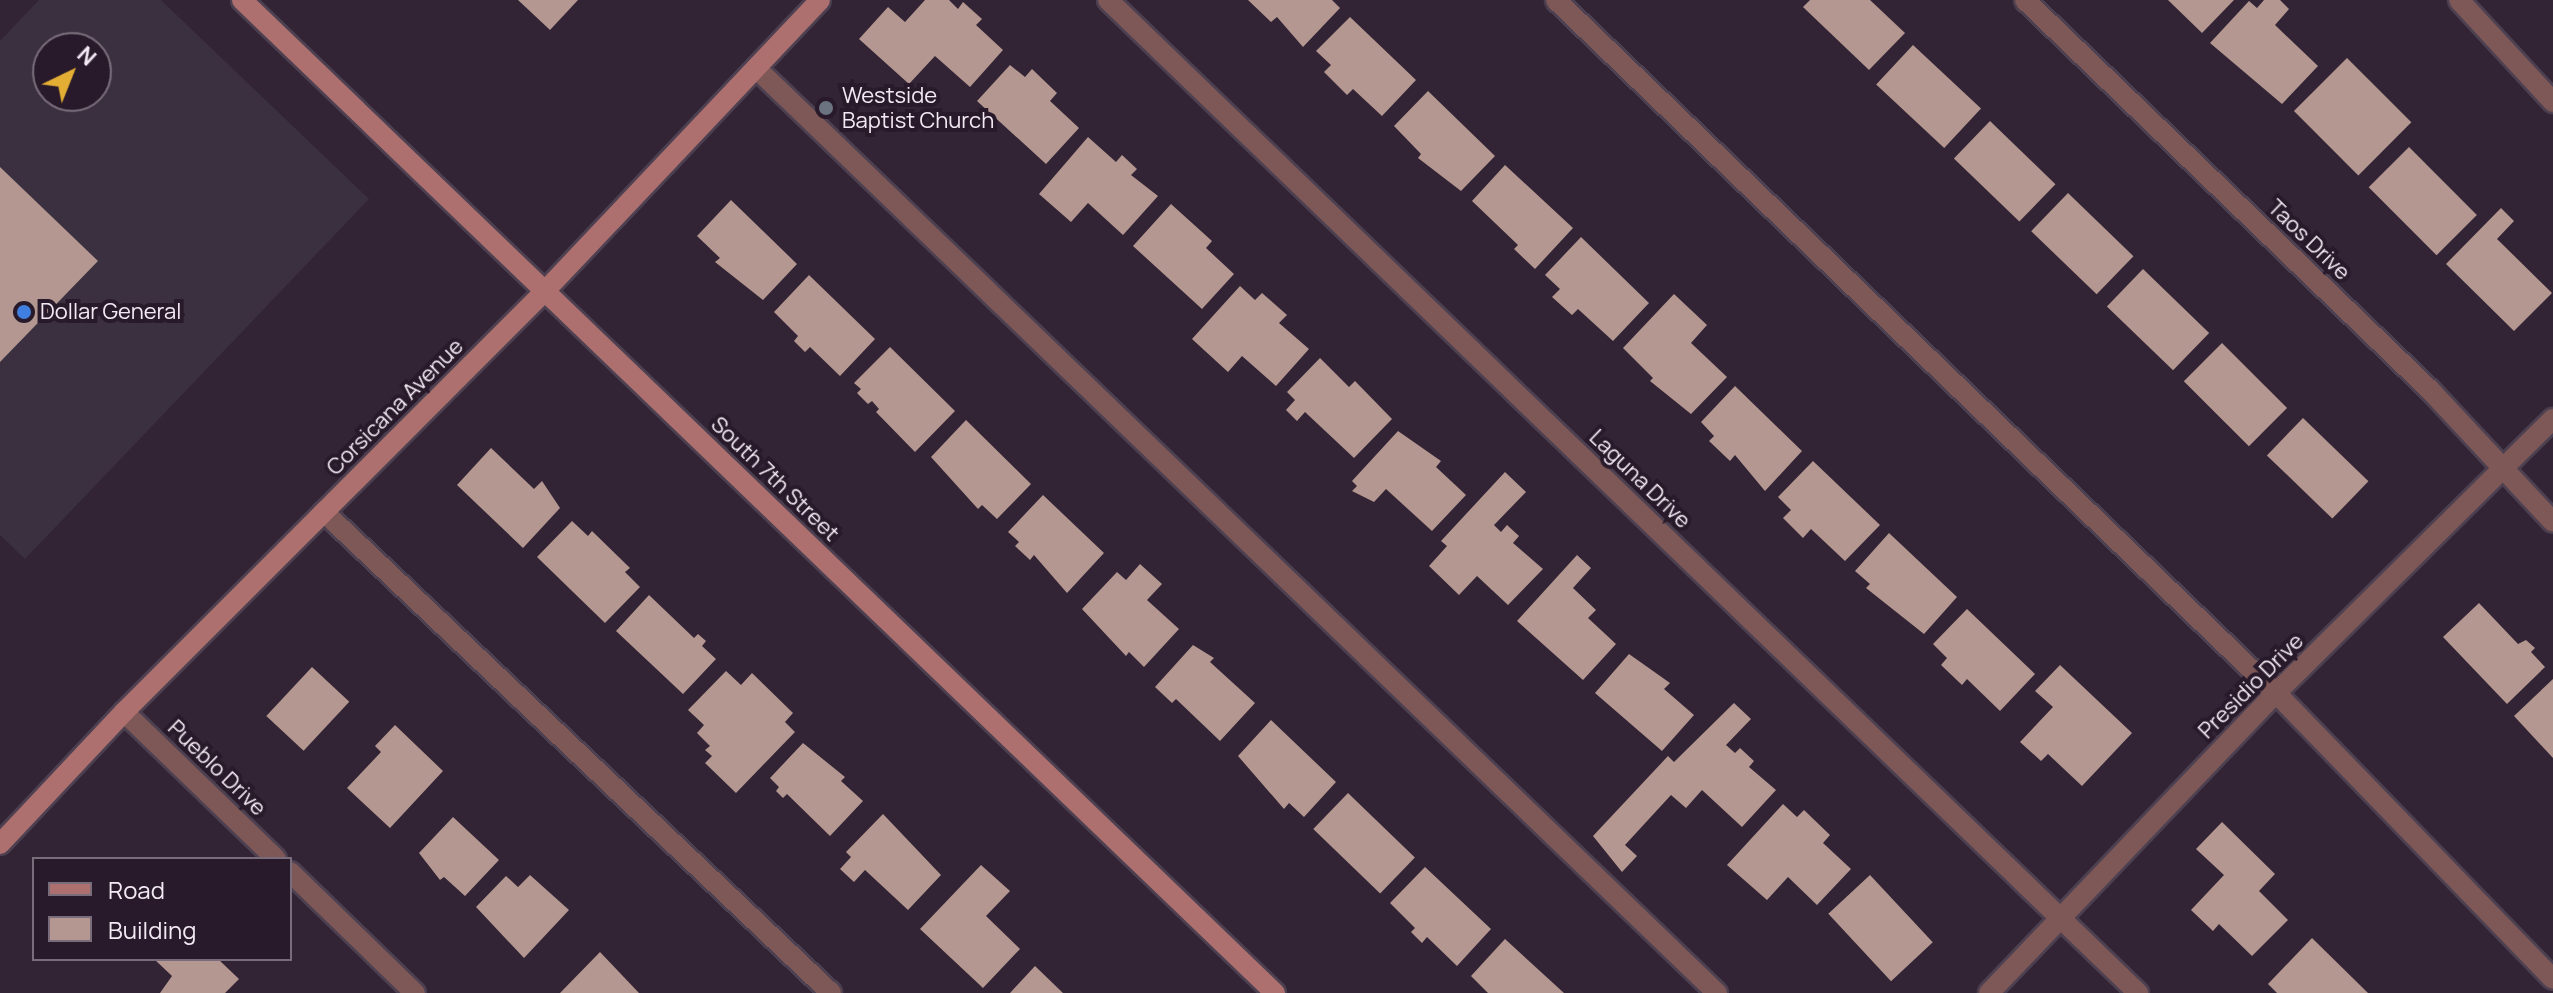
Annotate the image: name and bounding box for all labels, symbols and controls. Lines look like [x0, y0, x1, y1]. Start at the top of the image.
north arrow [32, 32, 112, 112]
text: N [71, 40, 103, 72]
place label: Westside Baptist Church [842, 82, 994, 134]
marker: Westside Baptist Church [817, 99, 835, 117]
street label: Taos Drive [2262, 194, 2356, 286]
place label: Dollar General [40, 299, 181, 325]
marker: Dollar General [15, 303, 33, 321]
street label: Corsicana Avenue [321, 333, 469, 481]
street label: South 7th Street [705, 411, 845, 547]
street label: Laguna Drive [1584, 424, 1696, 534]
street label: Presidio Drive [2193, 628, 2309, 744]
street label: Pueblo Drive [162, 715, 272, 821]
legend [32, 857, 292, 961]
text: Road [108, 873, 165, 906]
text: Building [108, 913, 196, 946]

